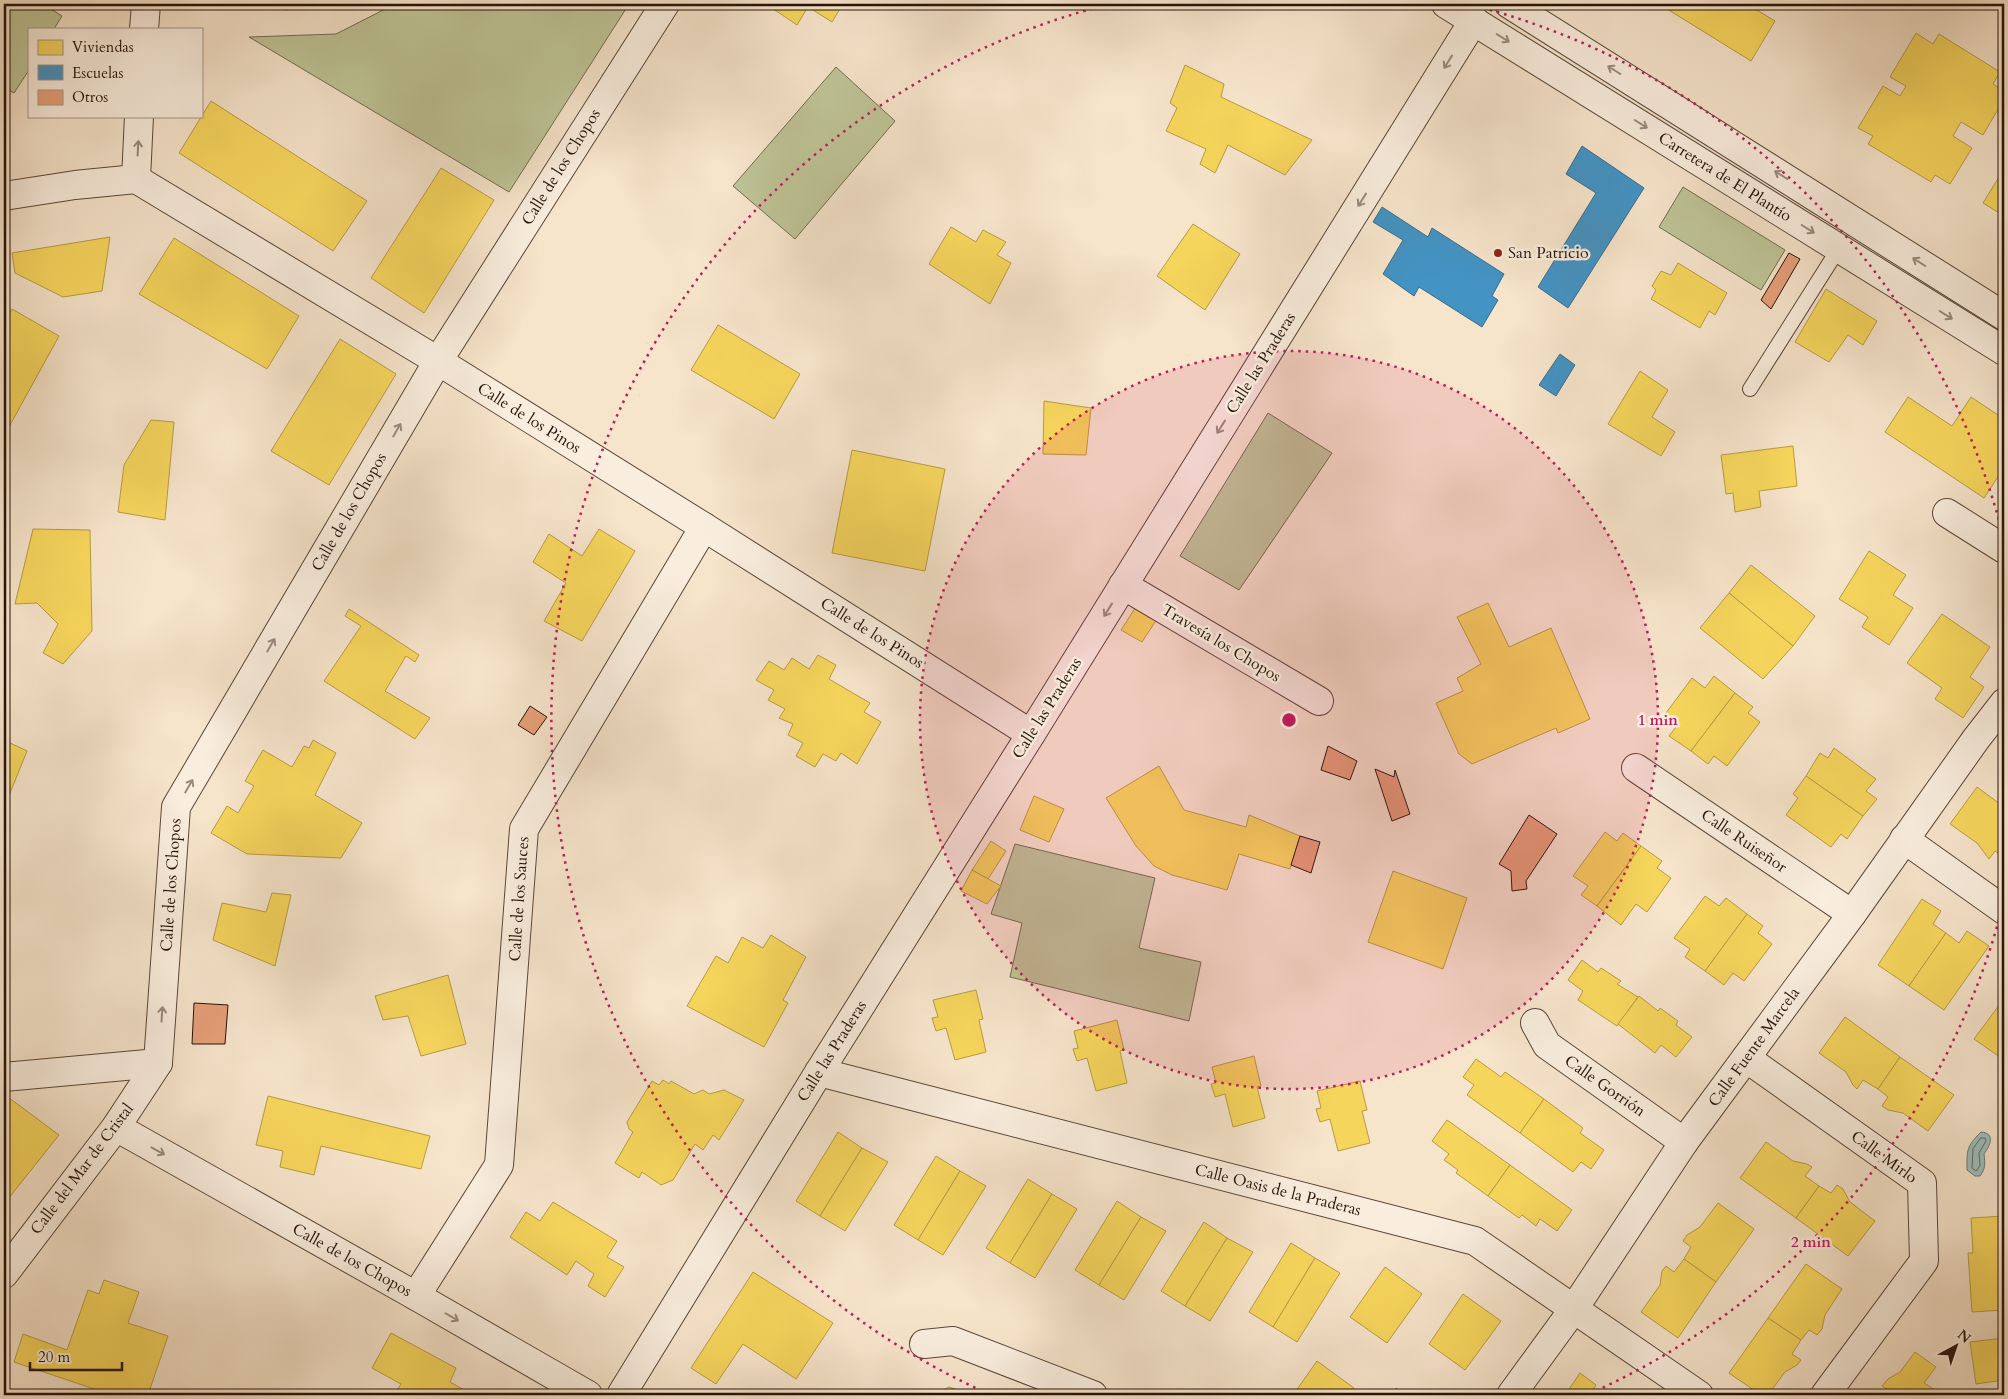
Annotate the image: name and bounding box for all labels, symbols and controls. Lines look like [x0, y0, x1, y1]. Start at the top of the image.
legend [28, 28, 202, 118]
one-way arrow [1495, 34, 1509, 44]
text: Viviendas [72, 37, 134, 57]
one-way arrow [1442, 54, 1452, 68]
text: Escuelas [72, 63, 123, 83]
one-way arrow [1607, 65, 1621, 75]
text: Otros [72, 87, 108, 107]
street label: Calle de los Chopos [516, 105, 606, 229]
one-way arrow [1633, 120, 1647, 130]
street label: Carretera de El Plantío [1654, 127, 1796, 227]
one-way arrow [133, 140, 142, 156]
one-way arrow [1775, 170, 1789, 180]
one-way arrow [1357, 192, 1367, 206]
one-way arrow [1801, 224, 1815, 234]
place label: San Patricio [1508, 242, 1589, 264]
marker: San Patricio [1492, 247, 1504, 259]
one-way arrow [1912, 256, 1926, 266]
street label: Calle las Praderas [1221, 308, 1301, 418]
one-way arrow [1939, 310, 1953, 320]
street label: Calle de los Pinos [473, 377, 585, 459]
one-way arrow [1216, 420, 1227, 434]
one-way arrow [393, 423, 403, 437]
street label: Calle de los Chopos [306, 449, 392, 575]
street label: Calle de los Pinos [816, 592, 928, 674]
street label: Travesía los Chopos [1157, 599, 1285, 687]
one-way arrow [1103, 602, 1113, 616]
one-way arrow [266, 639, 276, 653]
street label: Calle las Praderas [1007, 653, 1087, 763]
text: 1 min [1638, 710, 1678, 730]
centre of rings [1280, 711, 1298, 729]
one-way arrow [184, 779, 194, 793]
street label: Calle Ruiseñor [1697, 804, 1791, 878]
street label: Calle de los Chopos [155, 818, 187, 952]
street label: Calle de los Sauces [504, 836, 534, 962]
street label: Calle Fuente Marcela [1703, 983, 1805, 1111]
street label: Calle las Praderas [792, 996, 872, 1106]
one-way arrow [157, 1006, 166, 1022]
street label: Calle Gorrión [1560, 1050, 1650, 1122]
street label: Calle del Mar de Cristal [25, 1099, 139, 1239]
street label: Calle Mirlo [1846, 1125, 1922, 1189]
one-way arrow [151, 1146, 165, 1156]
street label: Calle Oasis de la Praderas [1193, 1159, 1363, 1221]
street label: Calle de los Chopos [288, 1218, 416, 1302]
text: 2 min [1791, 1232, 1831, 1252]
one-way arrow [445, 1312, 459, 1322]
north arrow [1930, 1322, 1980, 1372]
text: N [1953, 1325, 1975, 1348]
scale bar [30, 1339, 122, 1371]
text: 20 m [38, 1347, 70, 1367]

